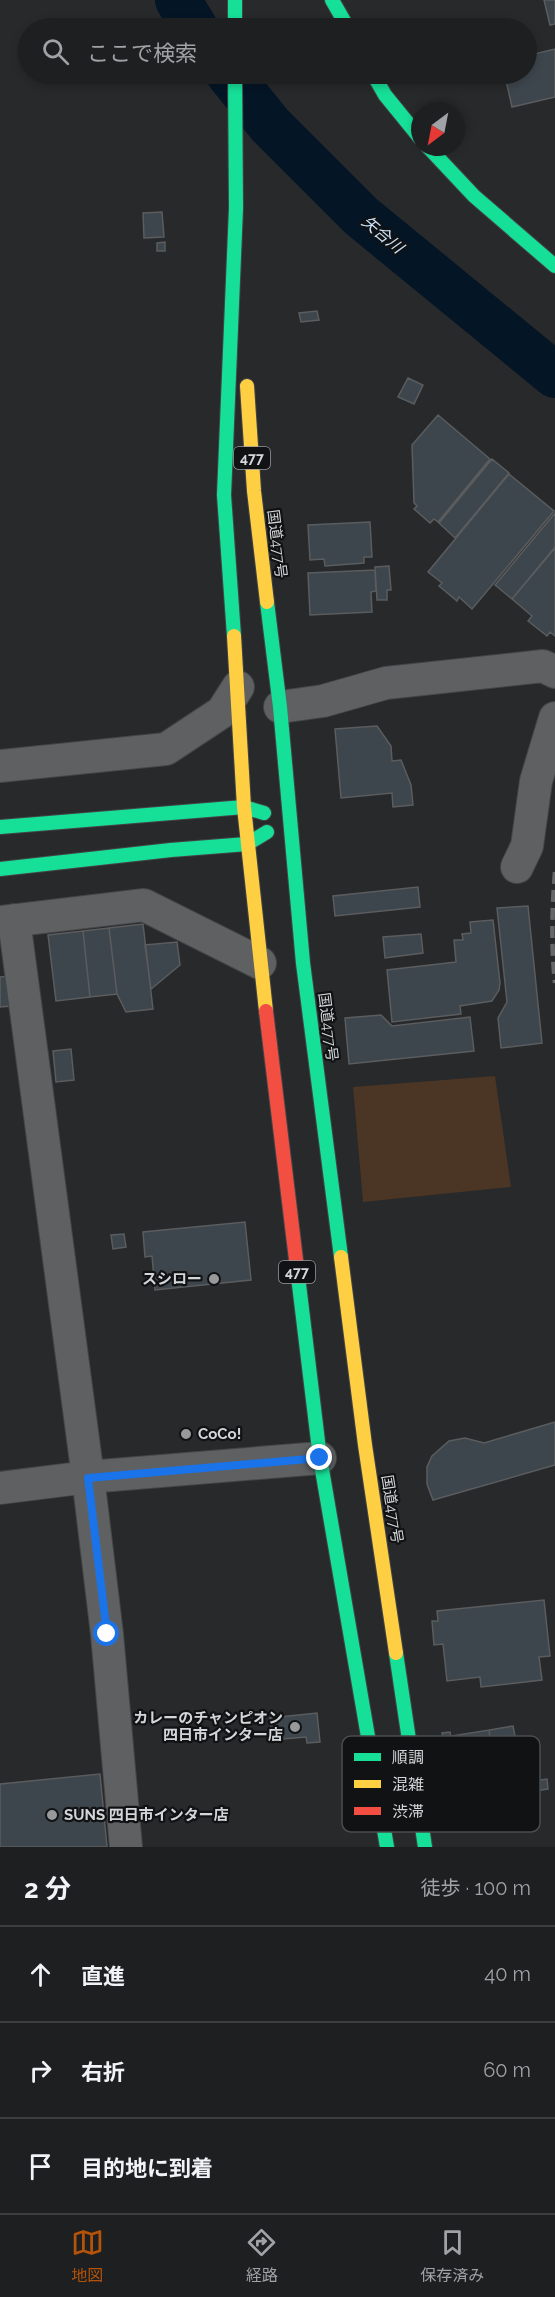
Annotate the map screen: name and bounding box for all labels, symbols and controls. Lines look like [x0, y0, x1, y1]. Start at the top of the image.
search box [18, 18, 537, 84]
icon: search [39, 35, 72, 68]
text: ここで検索 [87, 40, 197, 66]
north arrow [411, 102, 465, 156]
water label: 矢合川 [358, 212, 409, 258]
road number: 477 [234, 447, 270, 469]
street label: 国道477号 [264, 509, 290, 579]
street label: 国道477号 [315, 992, 341, 1062]
road number: 477 [279, 1261, 315, 1283]
place label: スシロー [142, 1270, 202, 1288]
marker: スシロー [207, 1272, 221, 1286]
place label: CoCo! [198, 1425, 241, 1443]
marker: CoCo! [179, 1427, 193, 1441]
route end [306, 1444, 332, 1470]
street label: 国道477号 [378, 1473, 406, 1545]
route start [93, 1620, 119, 1646]
place label: カレーのチャンピオン 四日市インター店 [133, 1709, 283, 1744]
marker: カレーのチャンピオン 四日市インター店 [288, 1720, 302, 1734]
legend [342, 1736, 540, 1832]
text: 順調 [392, 1748, 424, 1767]
text: 混雑 [392, 1775, 424, 1794]
text: 渋滞 [392, 1802, 424, 1821]
place label: SUNS 四日市インター店 [64, 1806, 229, 1824]
marker: SUNS 四日市インター店 [45, 1808, 59, 1822]
text: 2 分 [24, 1874, 71, 1904]
text: 徒歩 · 100 m [421, 1876, 531, 1900]
icon: ahead [24, 1958, 57, 1991]
text: 40 m [484, 1962, 531, 1986]
text: 直進 [81, 1963, 125, 1989]
icon: right [24, 2054, 57, 2087]
text: 60 m [483, 2058, 531, 2082]
text: 右折 [81, 2059, 125, 2085]
icon: arrive [24, 2150, 57, 2183]
text: 目的地に到着 [81, 2155, 213, 2181]
tab: 地図 [71, 2226, 104, 2286]
tab: 経路 [245, 2226, 278, 2286]
tab: 保存済み [420, 2226, 484, 2286]

